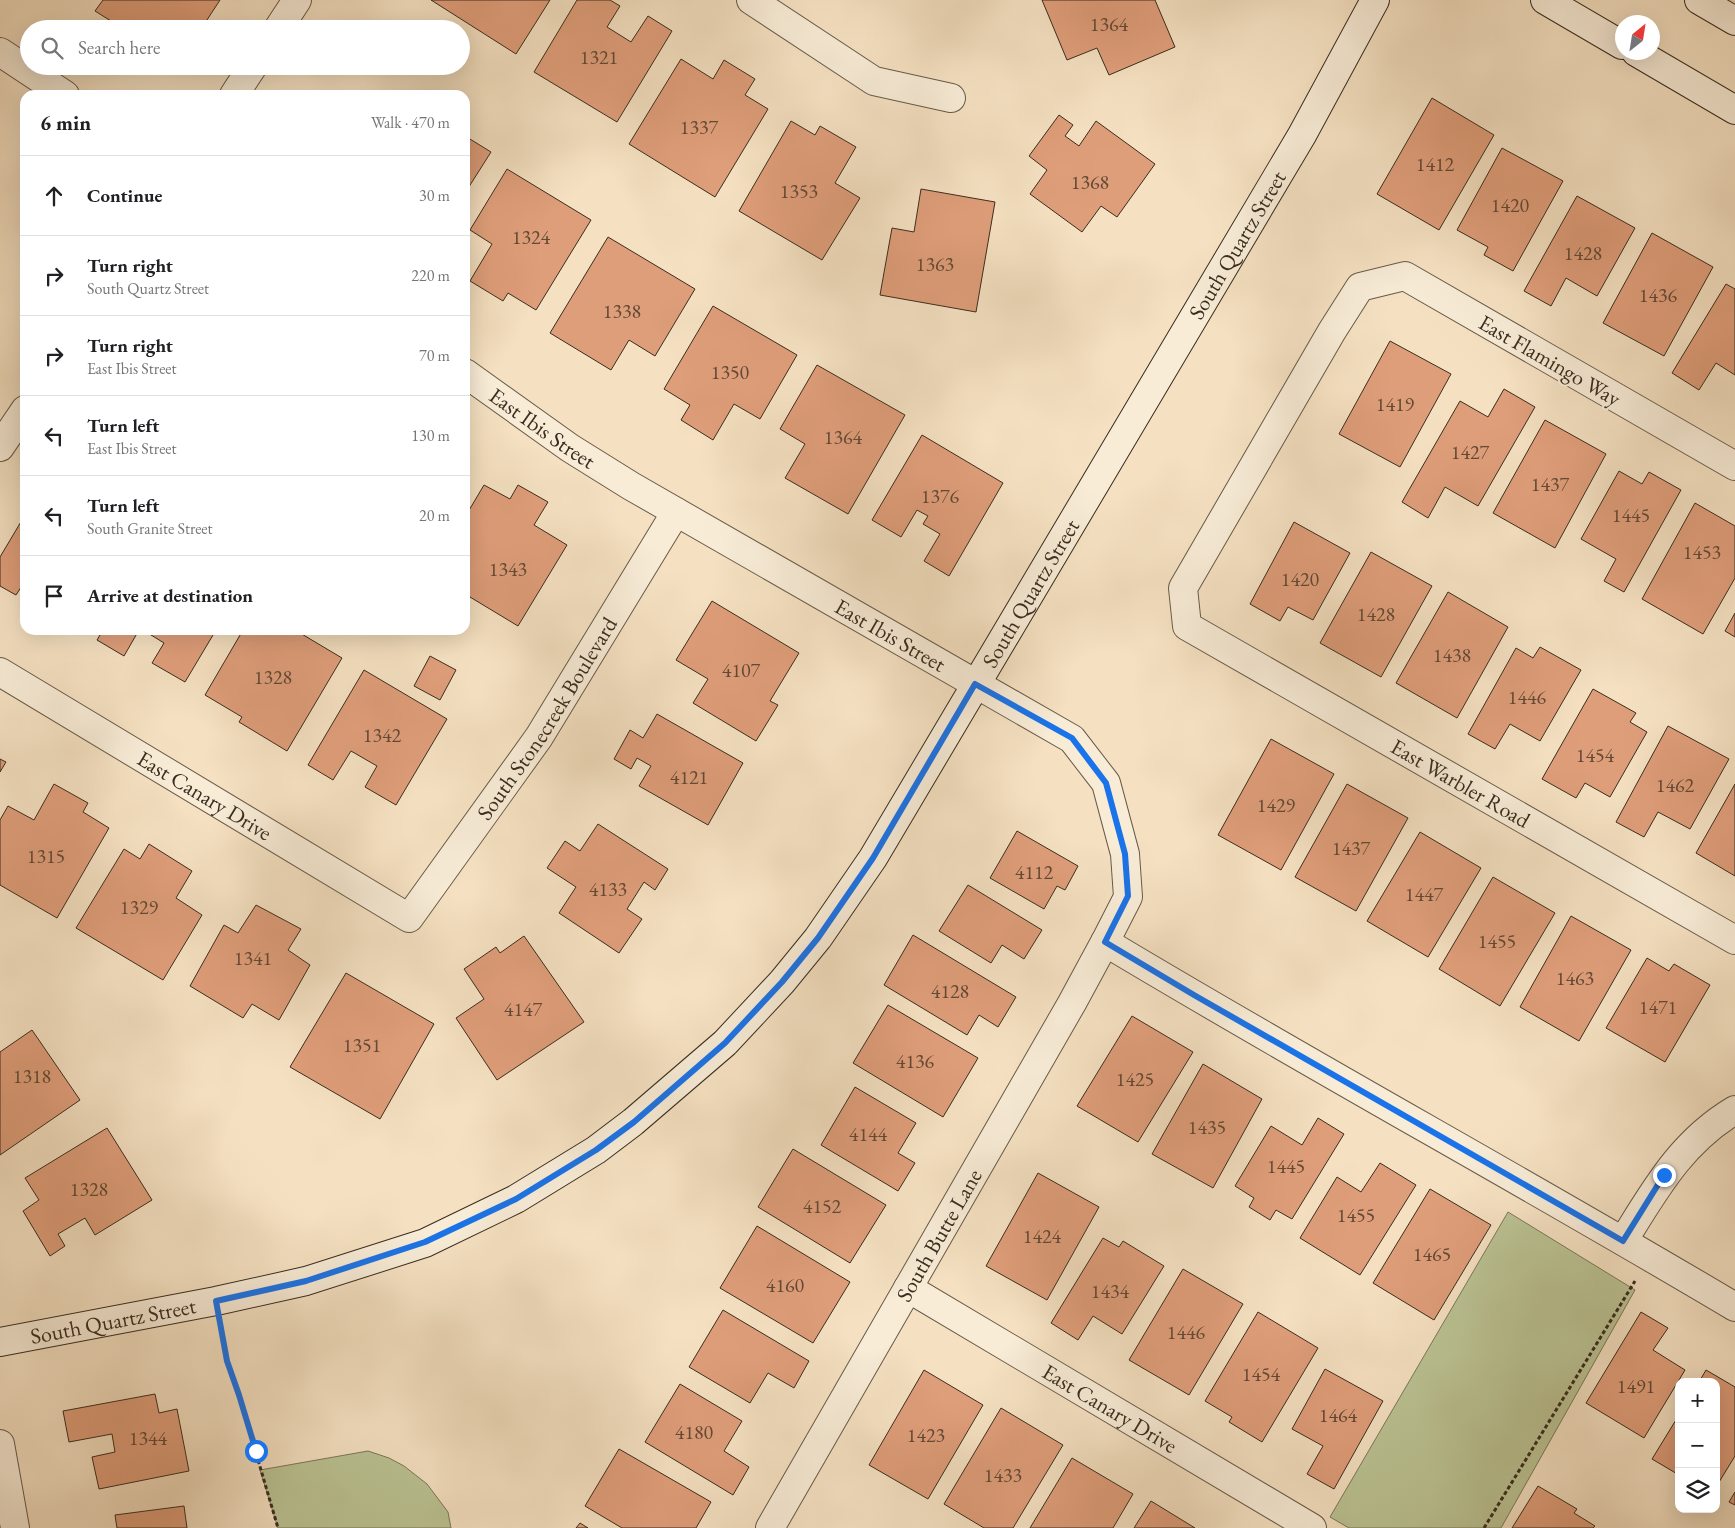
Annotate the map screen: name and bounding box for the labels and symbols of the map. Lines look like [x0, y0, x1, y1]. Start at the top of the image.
house number: 1364 [1090, 11, 1129, 37]
north arrow [1615, 15, 1660, 60]
house number: 1321 [580, 44, 618, 70]
house number: 1337 [680, 114, 719, 140]
house number: 1412 [1416, 151, 1455, 177]
street label: South Quartz Street [1182, 165, 1293, 325]
house number: 1368 [1071, 169, 1109, 195]
house number: 1353 [780, 178, 818, 204]
house number: 1420 [1491, 192, 1530, 218]
house number: 1324 [512, 224, 551, 250]
house number: 1428 [1564, 240, 1602, 266]
house number: 1363 [916, 251, 954, 277]
house number: 1436 [1639, 282, 1678, 308]
house number: 1338 [603, 298, 641, 324]
street label: East Flamingo Way [1473, 308, 1626, 413]
house number: 1350 [711, 359, 750, 385]
street label: East Ibis Street [483, 381, 601, 475]
house number: 1419 [1376, 391, 1415, 417]
house number: 1364 [824, 424, 863, 450]
house number: 1427 [1451, 439, 1490, 465]
house number: 1437 [1531, 471, 1570, 497]
house number: 1376 [921, 483, 960, 509]
house number: 1445 [1612, 502, 1650, 528]
street label: South Quartz Street [975, 514, 1086, 673]
house number: 1453 [1683, 539, 1721, 565]
house number: 1343 [489, 556, 527, 582]
house number: 1420 [1281, 566, 1320, 592]
street label: East Ibis Street [830, 592, 951, 679]
house number: 1428 [1357, 601, 1395, 627]
street label: South Stonecreek Boulevard [470, 611, 624, 826]
house number: 1438 [1433, 642, 1471, 668]
house number: 4107 [722, 657, 761, 683]
house number: 1328 [254, 664, 292, 690]
house number: 1446 [1508, 684, 1547, 710]
house number: 1342 [363, 722, 402, 748]
street label: East Warbler Road [1386, 732, 1536, 835]
house number: 1454 [1576, 742, 1615, 768]
street label: East Canary Drive [132, 744, 278, 848]
house number: 4121 [670, 764, 708, 790]
house number: 1462 [1656, 772, 1695, 798]
house number: 1429 [1257, 792, 1296, 818]
house number: 1437 [1332, 835, 1371, 861]
house number: 1315 [27, 843, 65, 869]
house number: 4112 [1015, 859, 1054, 885]
house number: 4133 [589, 876, 627, 902]
house number: 1447 [1405, 881, 1444, 907]
house number: 1329 [120, 894, 159, 920]
house number: 1455 [1478, 928, 1516, 954]
house number: 1341 [234, 945, 272, 971]
house number: 1463 [1556, 965, 1594, 991]
house number: 4128 [931, 978, 969, 1004]
house number: 1471 [1639, 994, 1677, 1020]
house number: 4147 [504, 996, 543, 1022]
house number: 1351 [343, 1032, 381, 1058]
house number: 4136 [896, 1048, 935, 1074]
house number: 1318 [13, 1063, 51, 1089]
house number: 1425 [1116, 1066, 1154, 1092]
house number: 1435 [1188, 1114, 1226, 1140]
house number: 4144 [849, 1121, 888, 1147]
house number: 1445 [1267, 1153, 1305, 1179]
street label: South Butte Lane [889, 1163, 989, 1307]
route end [1653, 1164, 1676, 1187]
house number: 1328 [70, 1176, 108, 1202]
house number: 4152 [803, 1193, 842, 1219]
house number: 1455 [1337, 1202, 1375, 1228]
house number: 1424 [1023, 1223, 1062, 1249]
house number: 1465 [1413, 1241, 1451, 1267]
house number: 4160 [766, 1272, 805, 1298]
house number: 1434 [1091, 1278, 1130, 1304]
street label: South Quartz Street [28, 1291, 198, 1351]
house number: 1446 [1167, 1319, 1206, 1345]
street label: East Canary Drive [1037, 1357, 1183, 1460]
house number: 1454 [1242, 1361, 1281, 1387]
house number: 1491 [1617, 1373, 1655, 1399]
house number: 1464 [1319, 1402, 1358, 1428]
house number: 4180 [675, 1419, 714, 1445]
house number: 1423 [907, 1422, 945, 1448]
house number: 1344 [129, 1425, 168, 1451]
route start [245, 1440, 268, 1463]
house number: 1433 [984, 1462, 1022, 1488]

